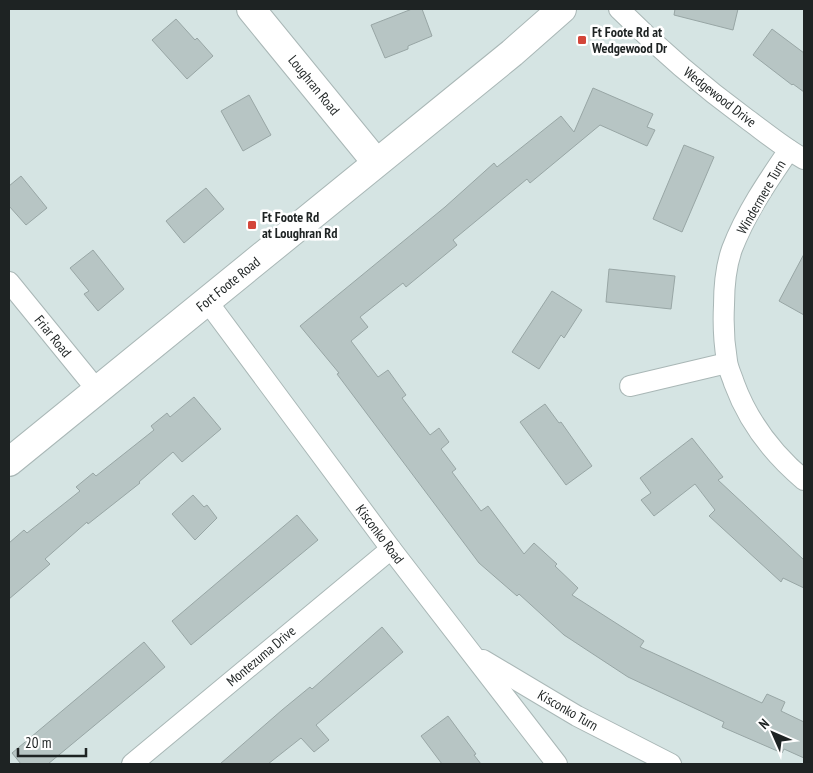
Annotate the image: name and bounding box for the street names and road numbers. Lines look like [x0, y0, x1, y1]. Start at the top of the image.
street label: Loughran Road [284, 51, 344, 119]
street label: Wedgewood Drive [680, 63, 760, 131]
street label: Windermere Turn [733, 157, 789, 237]
street label: Fort Foote Road [192, 253, 264, 315]
street label: Friar Road [31, 311, 75, 361]
street label: Kisconko Road [352, 501, 408, 567]
street label: Montezuma Drive [223, 622, 299, 690]
street label: Kisconko Turn [535, 686, 601, 734]

